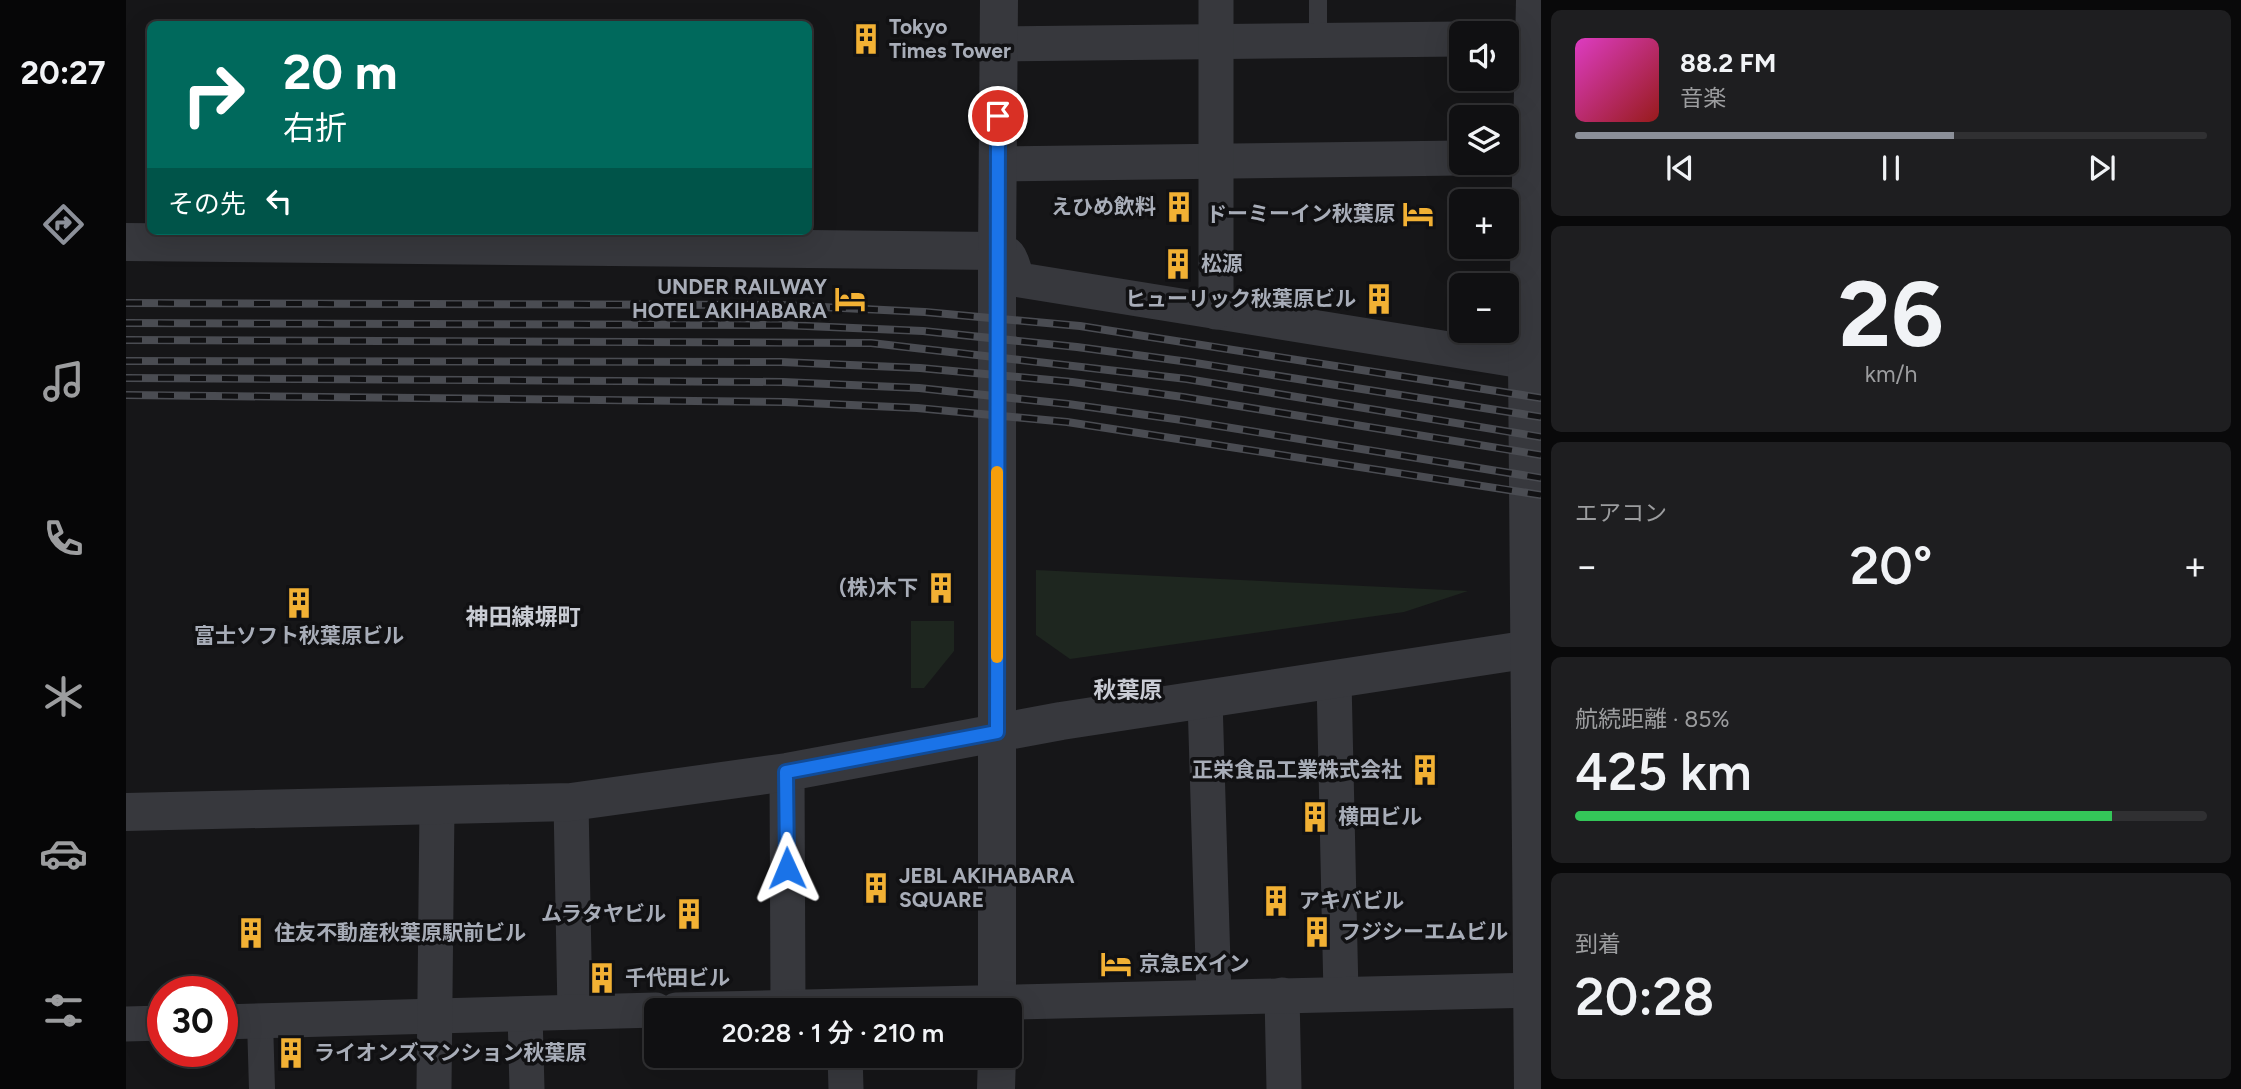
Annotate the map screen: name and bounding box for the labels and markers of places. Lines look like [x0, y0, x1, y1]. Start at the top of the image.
place label: Tokyo Times Tower [889, 14, 1011, 63]
building icon: Tokyo Times Tower [849, 22, 883, 56]
pin [968, 86, 1028, 146]
building icon: えひめ飲料 [1162, 190, 1196, 224]
place label: えひめ飲料 [1051, 194, 1156, 219]
hotel icon: ドーミーイン秋葉原 [1401, 197, 1435, 231]
place label: ドーミーイン秋葉原 [1206, 201, 1395, 226]
building icon: 松源 [1161, 247, 1195, 281]
place label: 松源 [1201, 251, 1243, 276]
place label: UNDER RAILWAY HOTEL AKIHABARA [632, 274, 827, 323]
hotel icon: UNDER RAILWAY HOTEL AKIHABARA [833, 282, 867, 316]
building icon: ヒューリック秋葉原ビル [1362, 282, 1396, 316]
place label: ヒューリック秋葉原ビル [1125, 286, 1356, 311]
building icon: (株)木下 [924, 571, 958, 605]
place label: (株)木下 [839, 575, 918, 600]
building icon: 富士ソフト秋葉原ビル [282, 586, 316, 620]
place label: 富士ソフト秋葉原ビル [194, 623, 404, 648]
building icon: 正栄食品工業株式会社 [1408, 753, 1442, 787]
place label: 正栄食品工業株式会社 [1192, 757, 1402, 782]
building icon: 横田ビル [1298, 800, 1332, 834]
place label: 横田ビル [1338, 804, 1422, 829]
place label: JEBL AKIHABARA SQUARE [899, 863, 1074, 912]
building icon: JEBL AKIHABARA SQUARE [859, 871, 893, 905]
building icon: アキバビル [1259, 884, 1293, 918]
place label: アキバビル [1299, 888, 1404, 913]
building icon: ムラタヤビル [672, 897, 706, 931]
place label: ムラタヤビル [541, 901, 666, 926]
building icon: フジシーエムビル [1300, 915, 1334, 949]
building icon: 住友不動産秋葉原駅前ビル [234, 916, 268, 950]
place label: フジシーエムビル [1340, 919, 1508, 944]
place label: 住友不動産秋葉原駅前ビル [274, 920, 526, 945]
hotel icon: 京急EXイン [1099, 947, 1133, 981]
place label: 京急EXイン [1139, 951, 1250, 976]
building icon: 千代田ビル [585, 961, 619, 995]
place label: 千代田ビル [625, 965, 730, 990]
building icon: ライオンズマンション秋葉原 [274, 1036, 308, 1070]
place label: ライオンズマンション秋葉原 [314, 1040, 587, 1065]

